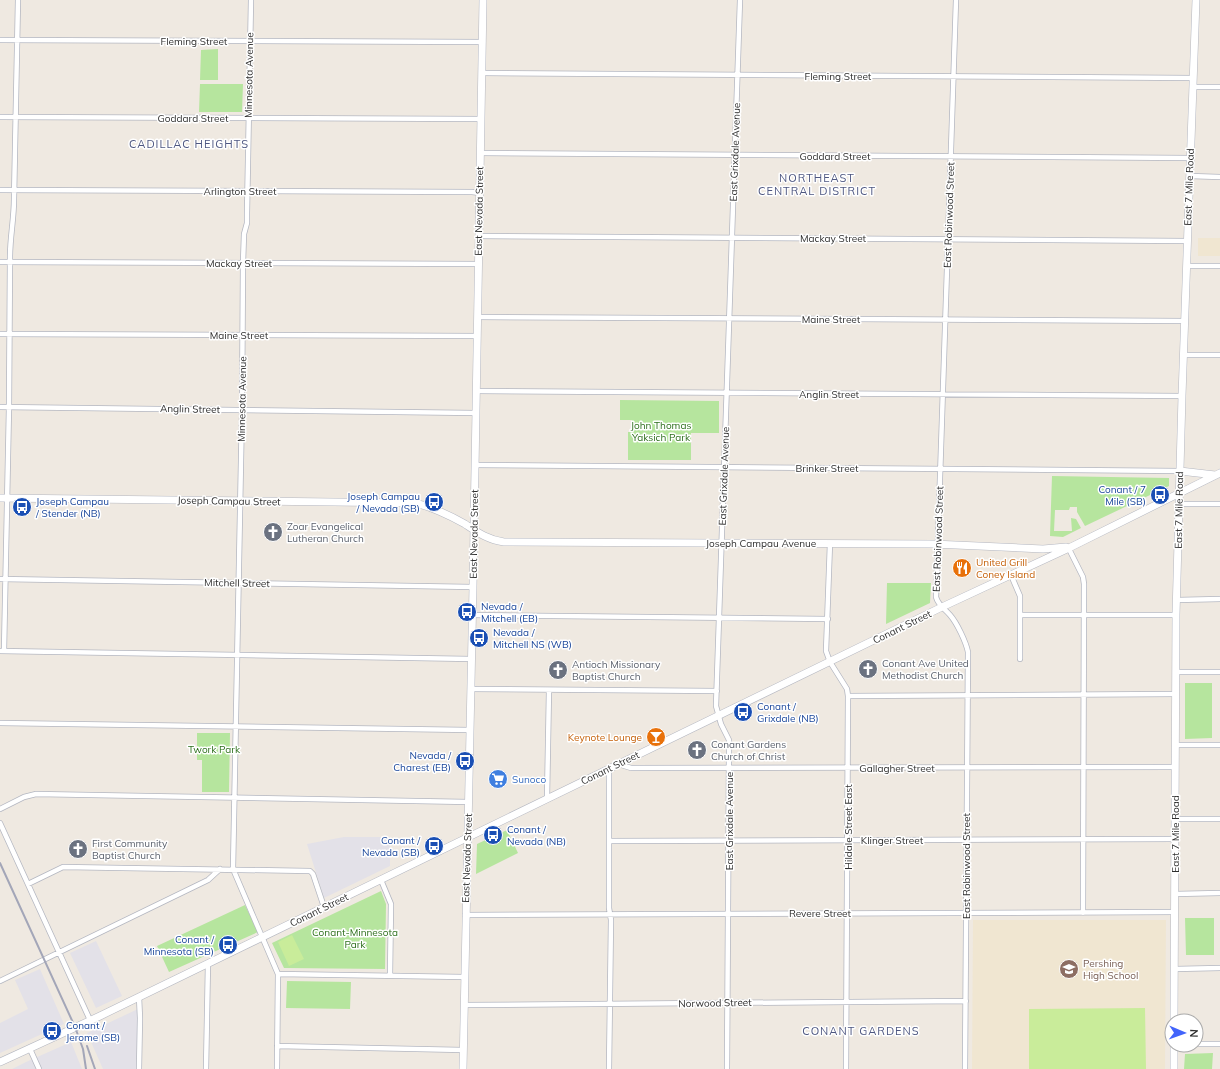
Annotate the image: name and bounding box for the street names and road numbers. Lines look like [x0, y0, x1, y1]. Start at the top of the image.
street label: Minnesota Avenue [242, 32, 256, 118]
street label: Fleming Street [161, 35, 228, 48]
street label: Fleming Street [805, 70, 872, 83]
street label: East Grixdale Avenue [727, 102, 743, 202]
street label: Goddard Street [158, 112, 229, 125]
street label: East 7 Mile Road [1181, 148, 1197, 226]
street label: Goddard Street [800, 150, 871, 163]
street label: East Robinwood Street [941, 161, 957, 268]
street label: East Nevada Street [472, 166, 486, 256]
street label: Arlington Street [204, 185, 277, 198]
street label: Mackay Street [800, 232, 867, 245]
street label: Mackay Street [206, 257, 273, 270]
street label: Maine Street [802, 313, 861, 326]
street label: Maine Street [210, 329, 269, 342]
street label: Minnesota Avenue [235, 356, 249, 442]
street label: Anglin Street [799, 388, 860, 401]
street label: Anglin Street [160, 402, 221, 416]
street label: East Grixdale Avenue [716, 426, 732, 526]
street label: Brinker Street [795, 462, 859, 475]
street label: East 7 Mile Road [1172, 471, 1186, 549]
street label: East Robinwood Street [930, 485, 946, 592]
street label: East Nevada Street [467, 489, 481, 579]
street label: Joseph Campau Street [177, 494, 281, 508]
street label: Joseph Campau Avenue [706, 537, 816, 550]
street label: Mitchell Street [204, 576, 270, 590]
street label: Conant Street [871, 607, 934, 647]
street label: Conant Street [579, 748, 642, 788]
street label: Gallagher Street [859, 762, 935, 775]
street label: East Grixdale Avenue [723, 772, 736, 870]
street label: Hildale Street East [842, 784, 855, 870]
street label: East 7 Mile Road [1169, 795, 1182, 873]
street label: East Nevada Street [459, 813, 475, 903]
street label: East Robinwood Street [960, 813, 973, 919]
street label: Klinger Street [861, 834, 924, 847]
street label: Conant Street [288, 890, 351, 930]
street label: Revere Street [789, 907, 852, 920]
street label: Norwood Street [678, 996, 752, 1010]

